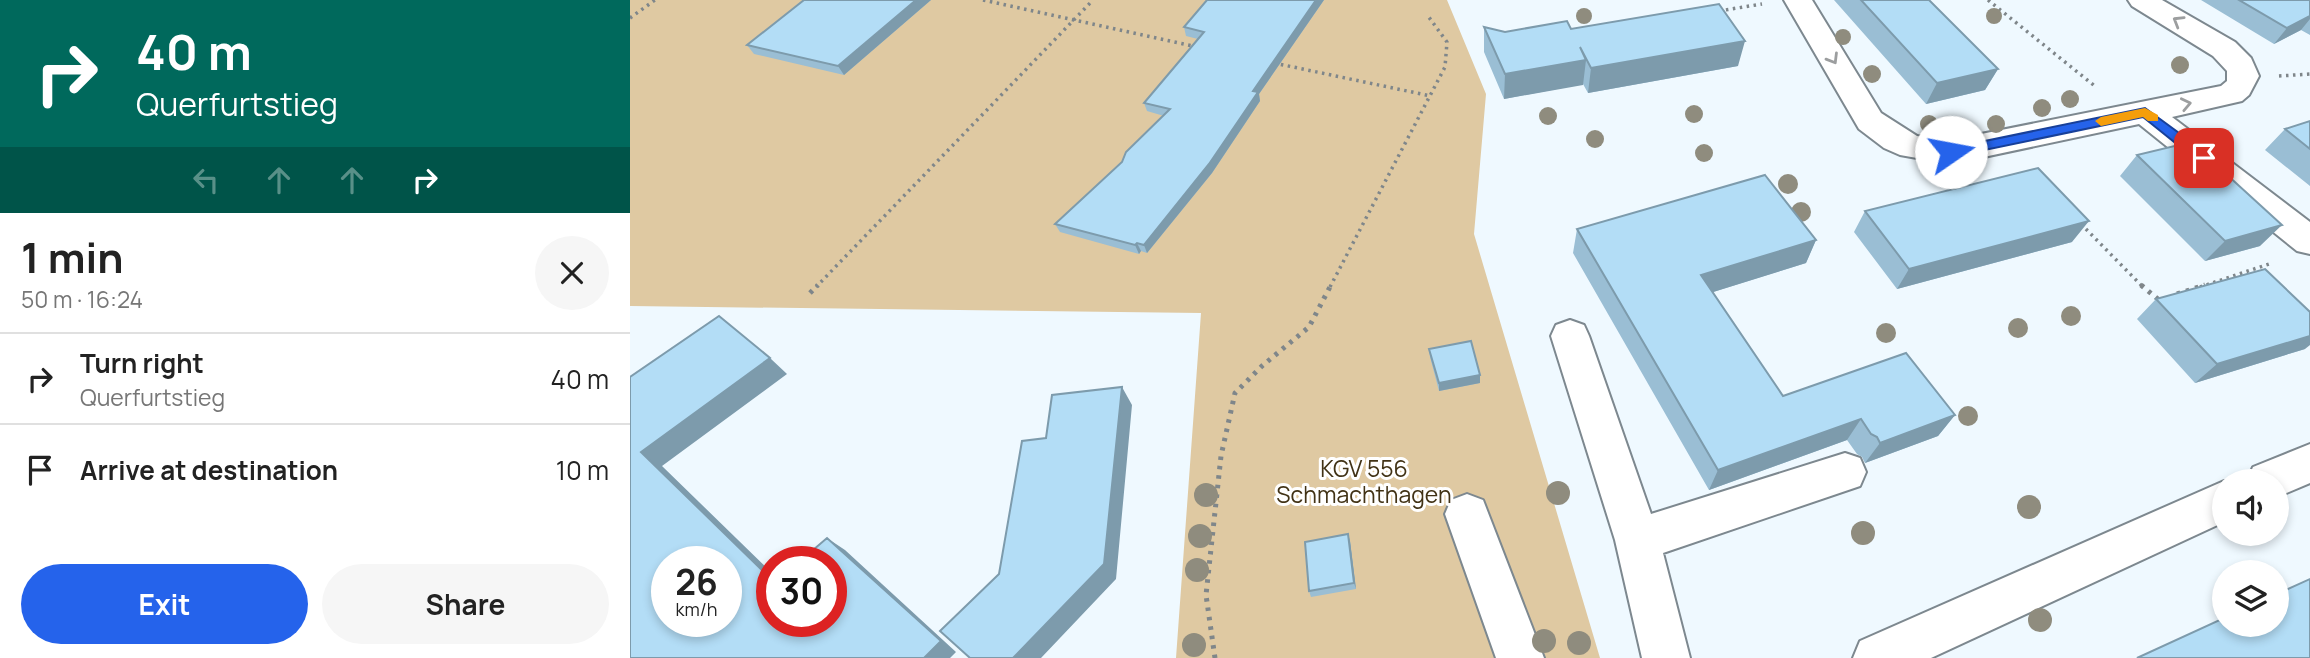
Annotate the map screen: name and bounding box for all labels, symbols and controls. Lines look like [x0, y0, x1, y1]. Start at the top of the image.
one-way arrow [2172, 17, 2185, 30]
text: 40 m [136, 18, 252, 85]
icon: right [21, 28, 112, 119]
one-way arrow [1825, 51, 1838, 64]
text: Querfurtstieg [136, 82, 338, 126]
one-way arrow [2180, 97, 2192, 112]
position arrow [1914, 115, 1988, 189]
pin [2174, 128, 2234, 188]
icon: arrive [2185, 139, 2223, 177]
icon: left [187, 161, 225, 199]
icon: ahead [260, 161, 298, 199]
icon: ahead [333, 161, 371, 199]
icon: right [406, 161, 444, 199]
text: 1 min [21, 228, 124, 286]
button: close [535, 236, 609, 310]
text: 50 m · 16:24 [21, 283, 143, 315]
text: Turn right [80, 345, 204, 381]
icon: right [21, 360, 59, 398]
text: 40 m [551, 361, 609, 397]
text: Querfurtstieg [80, 381, 225, 413]
icon: arrive [21, 451, 59, 489]
text: Arrive at destination [80, 452, 338, 488]
text: 10 m [556, 452, 609, 488]
park label: KGV 556 Schmachthagen [1276, 452, 1452, 510]
map controls [2212, 469, 2289, 637]
button: sound [2212, 469, 2289, 546]
speed limit sign: 30 [756, 546, 847, 637]
text: 26 [675, 558, 718, 606]
button: layers [2212, 560, 2289, 637]
button: Exit [21, 564, 308, 644]
button: Share [322, 564, 609, 644]
text: km/h [676, 597, 717, 621]

